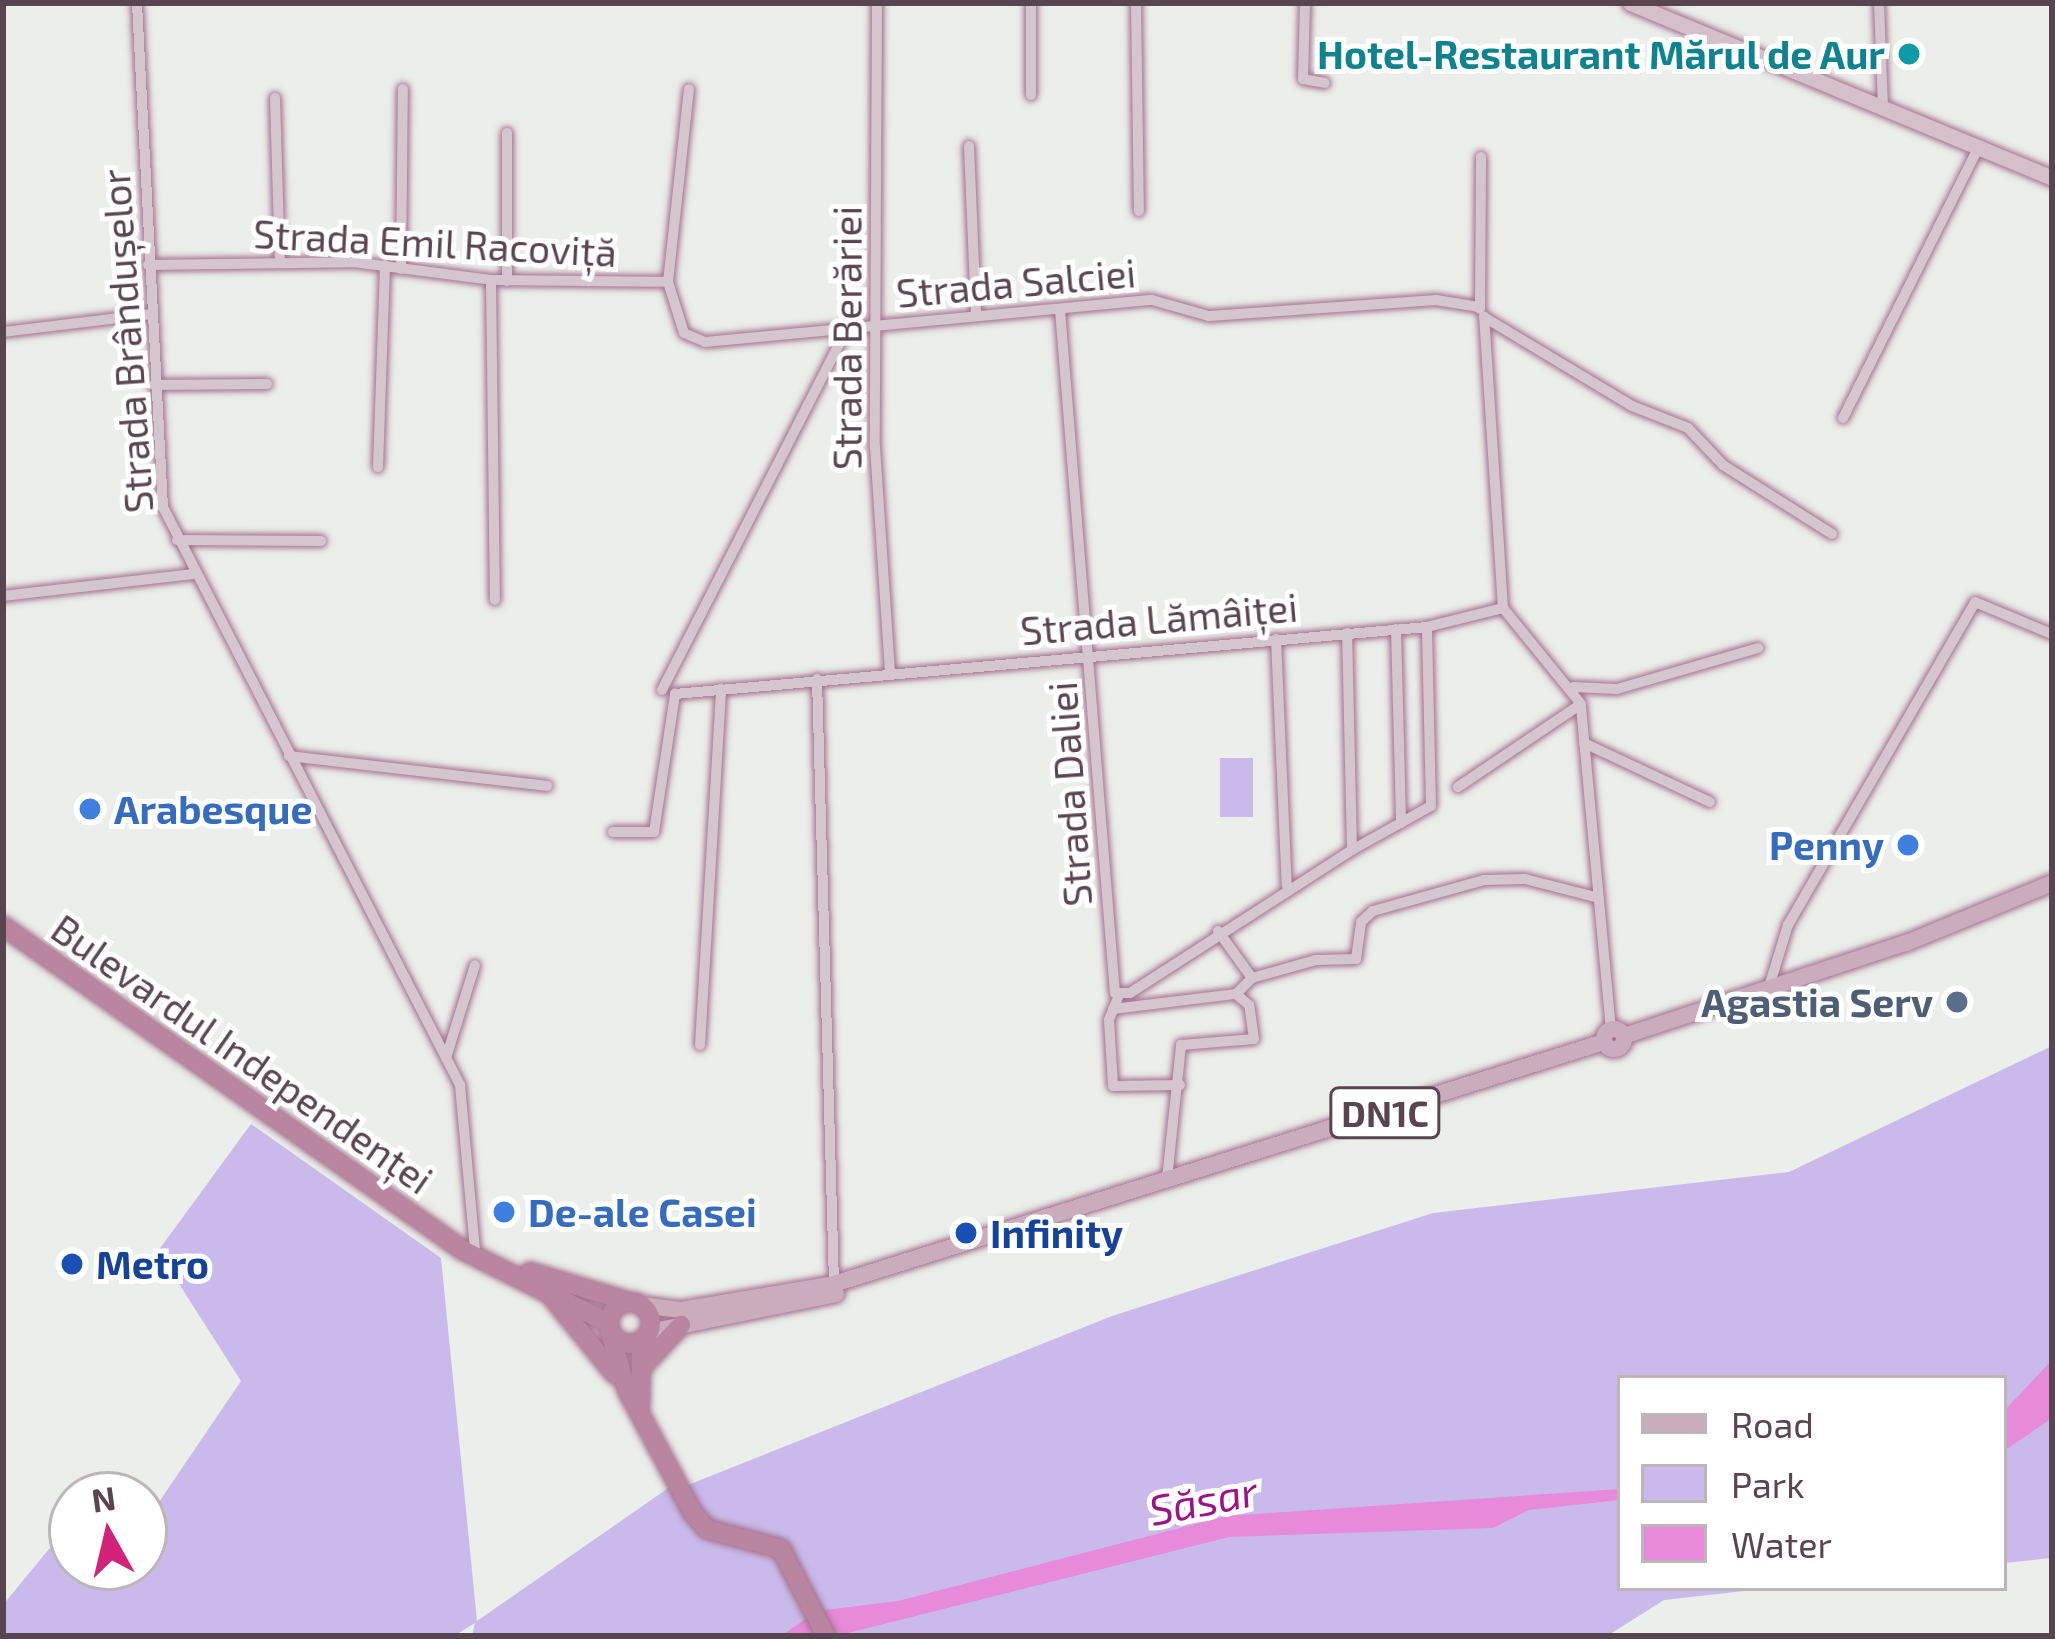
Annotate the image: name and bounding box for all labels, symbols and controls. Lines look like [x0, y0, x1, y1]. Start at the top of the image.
place label: Hotel-Restaurant Mărul de Aur [1315, 31, 1885, 77]
marker: Hotel-Restaurant Mărul de Aur [1896, 41, 1922, 67]
street label: Strada Brândușelor [92, 167, 162, 515]
street label: Strada Berăriei [824, 206, 870, 470]
street label: Strada Emil Racoviță [252, 210, 618, 276]
street label: Strada Salciei [894, 249, 1138, 317]
street label: Strada Lămâiței [1018, 584, 1300, 654]
street label: Strada Daliei [1039, 680, 1101, 908]
place label: Arabesque [114, 786, 312, 832]
marker: Arabesque [77, 796, 103, 822]
place label: Penny [1769, 822, 1884, 868]
marker: Penny [1895, 832, 1921, 858]
street label: Bulevardul Independenței [42, 904, 442, 1204]
place label: Agastia Serv [1701, 979, 1933, 1025]
marker: Agastia Serv [1944, 989, 1970, 1015]
road number: DN1C [1328, 1083, 1442, 1143]
place label: De-ale Casei [528, 1189, 757, 1235]
marker: De-ale Casei [491, 1199, 517, 1225]
place label: Infinity [990, 1210, 1123, 1256]
marker: Infinity [953, 1220, 979, 1246]
place label: Metro [96, 1241, 209, 1287]
marker: Metro [59, 1251, 85, 1277]
legend [1617, 1375, 2007, 1591]
text: Road [1731, 1402, 1814, 1445]
text: Park [1731, 1462, 1805, 1505]
water label: Săsar [1144, 1464, 1262, 1534]
north arrow [48, 1471, 168, 1591]
text: N [89, 1477, 118, 1520]
text: Water [1731, 1522, 1832, 1565]

